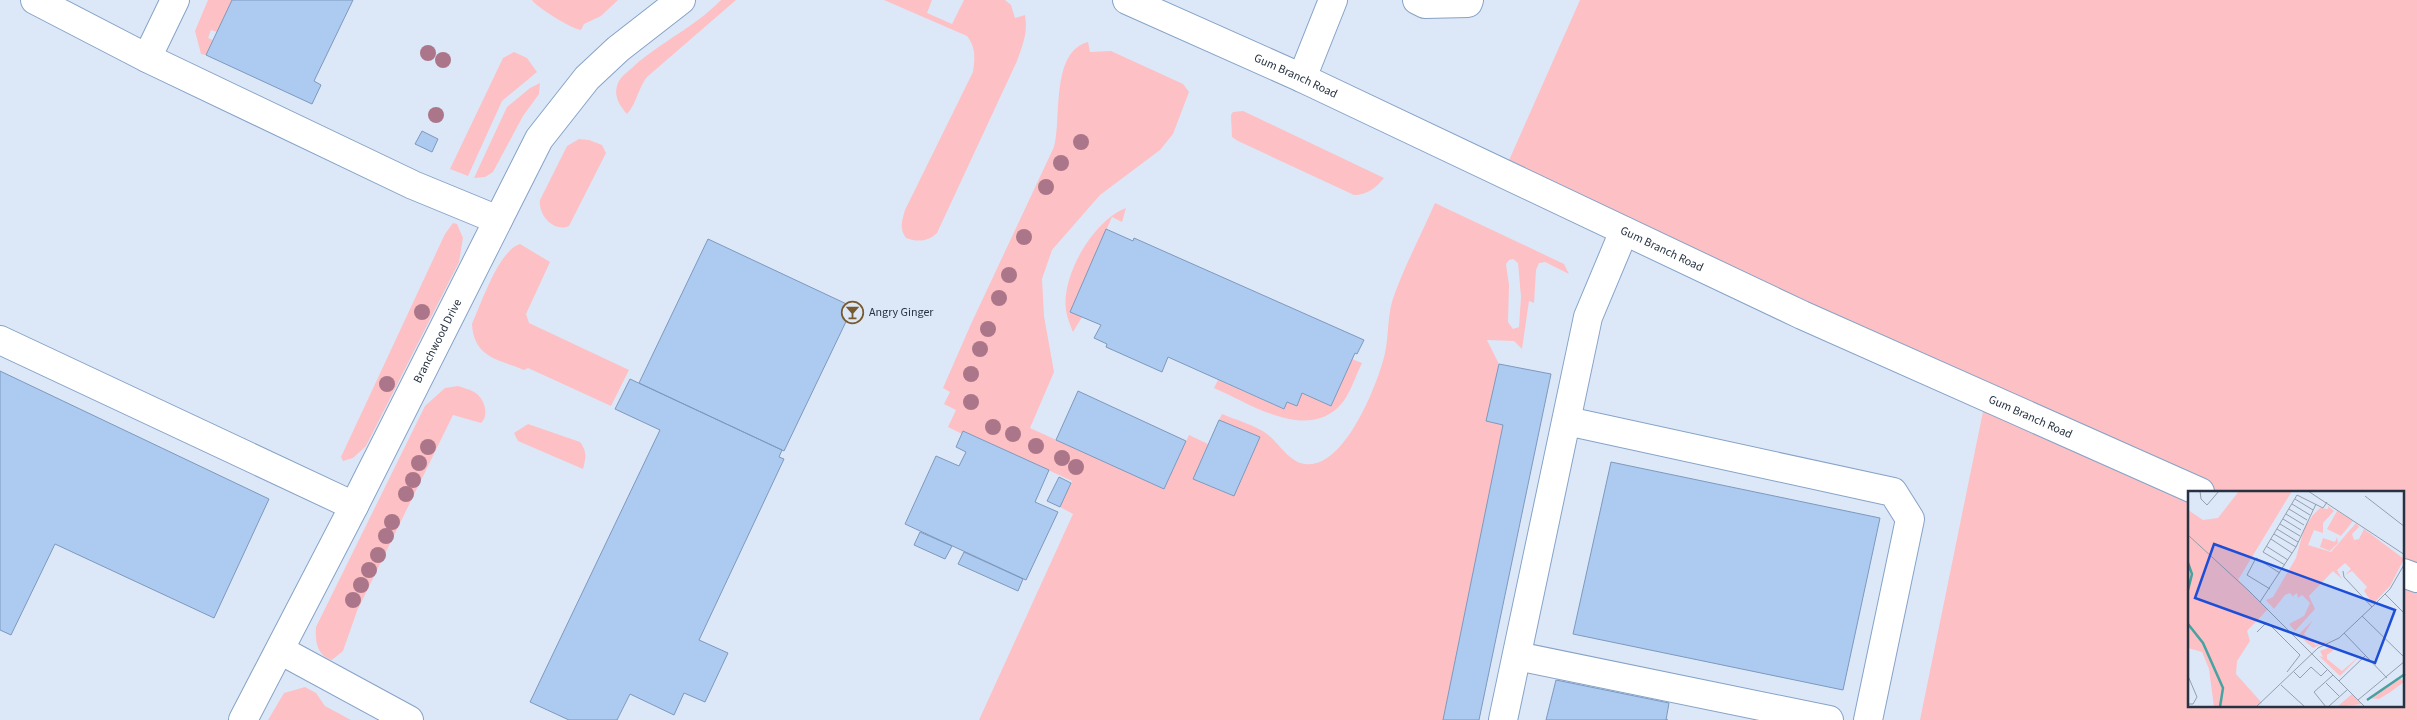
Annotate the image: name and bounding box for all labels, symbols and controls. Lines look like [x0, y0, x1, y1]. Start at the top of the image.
street label: Gum Branch Road [1251, 50, 1340, 103]
street label: Gum Branch Road [1617, 222, 1706, 276]
street label: Branchwood Drive [409, 296, 466, 386]
bar icon: Angry Ginger [841, 300, 865, 324]
place label: Angry Ginger [869, 304, 934, 321]
street label: Gum Branch Road [1986, 391, 2075, 443]
inset map [2188, 491, 2404, 708]

